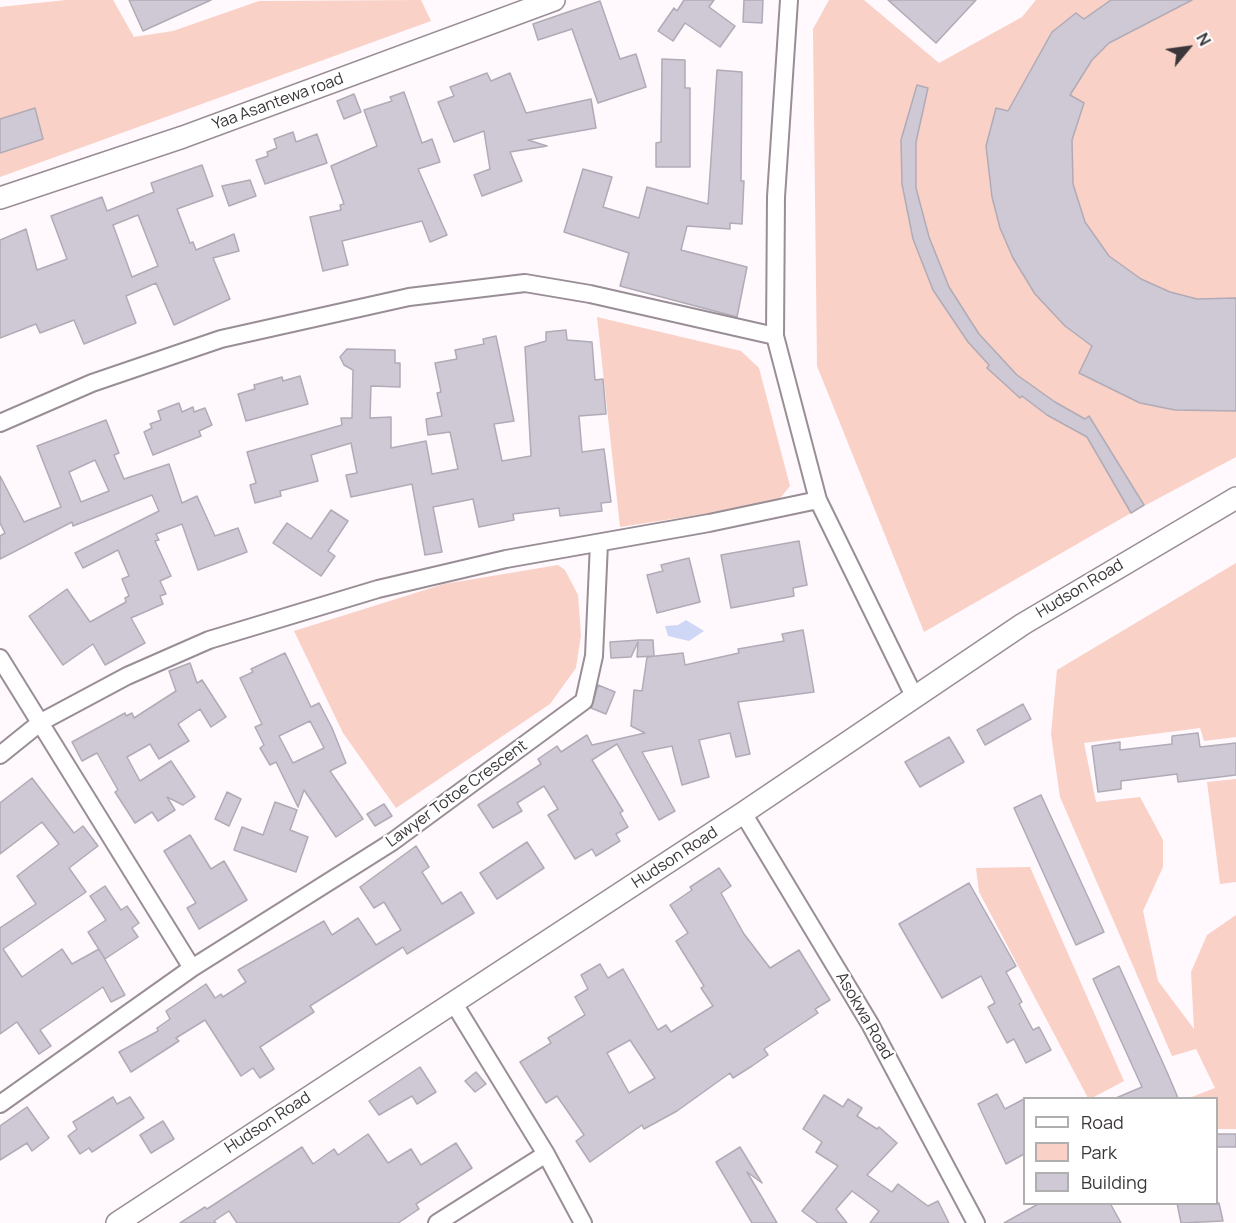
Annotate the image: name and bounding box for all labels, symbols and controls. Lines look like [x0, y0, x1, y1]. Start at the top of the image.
north arrow [1158, 18, 1218, 78]
text: N [1191, 29, 1216, 50]
street label: Yaa Asantewa road [210, 69, 346, 135]
street label: Hudson Road [1033, 555, 1127, 623]
street label: Lawyer Totoe Crescent [383, 736, 531, 852]
street label: Hudson Road [628, 823, 722, 893]
street label: Asokwa Road [831, 969, 897, 1063]
street label: Hudson Road [221, 1088, 315, 1158]
legend [1023, 1097, 1218, 1205]
text: Road [1081, 1110, 1124, 1134]
text: Park [1081, 1140, 1117, 1164]
text: Building [1081, 1170, 1147, 1194]

